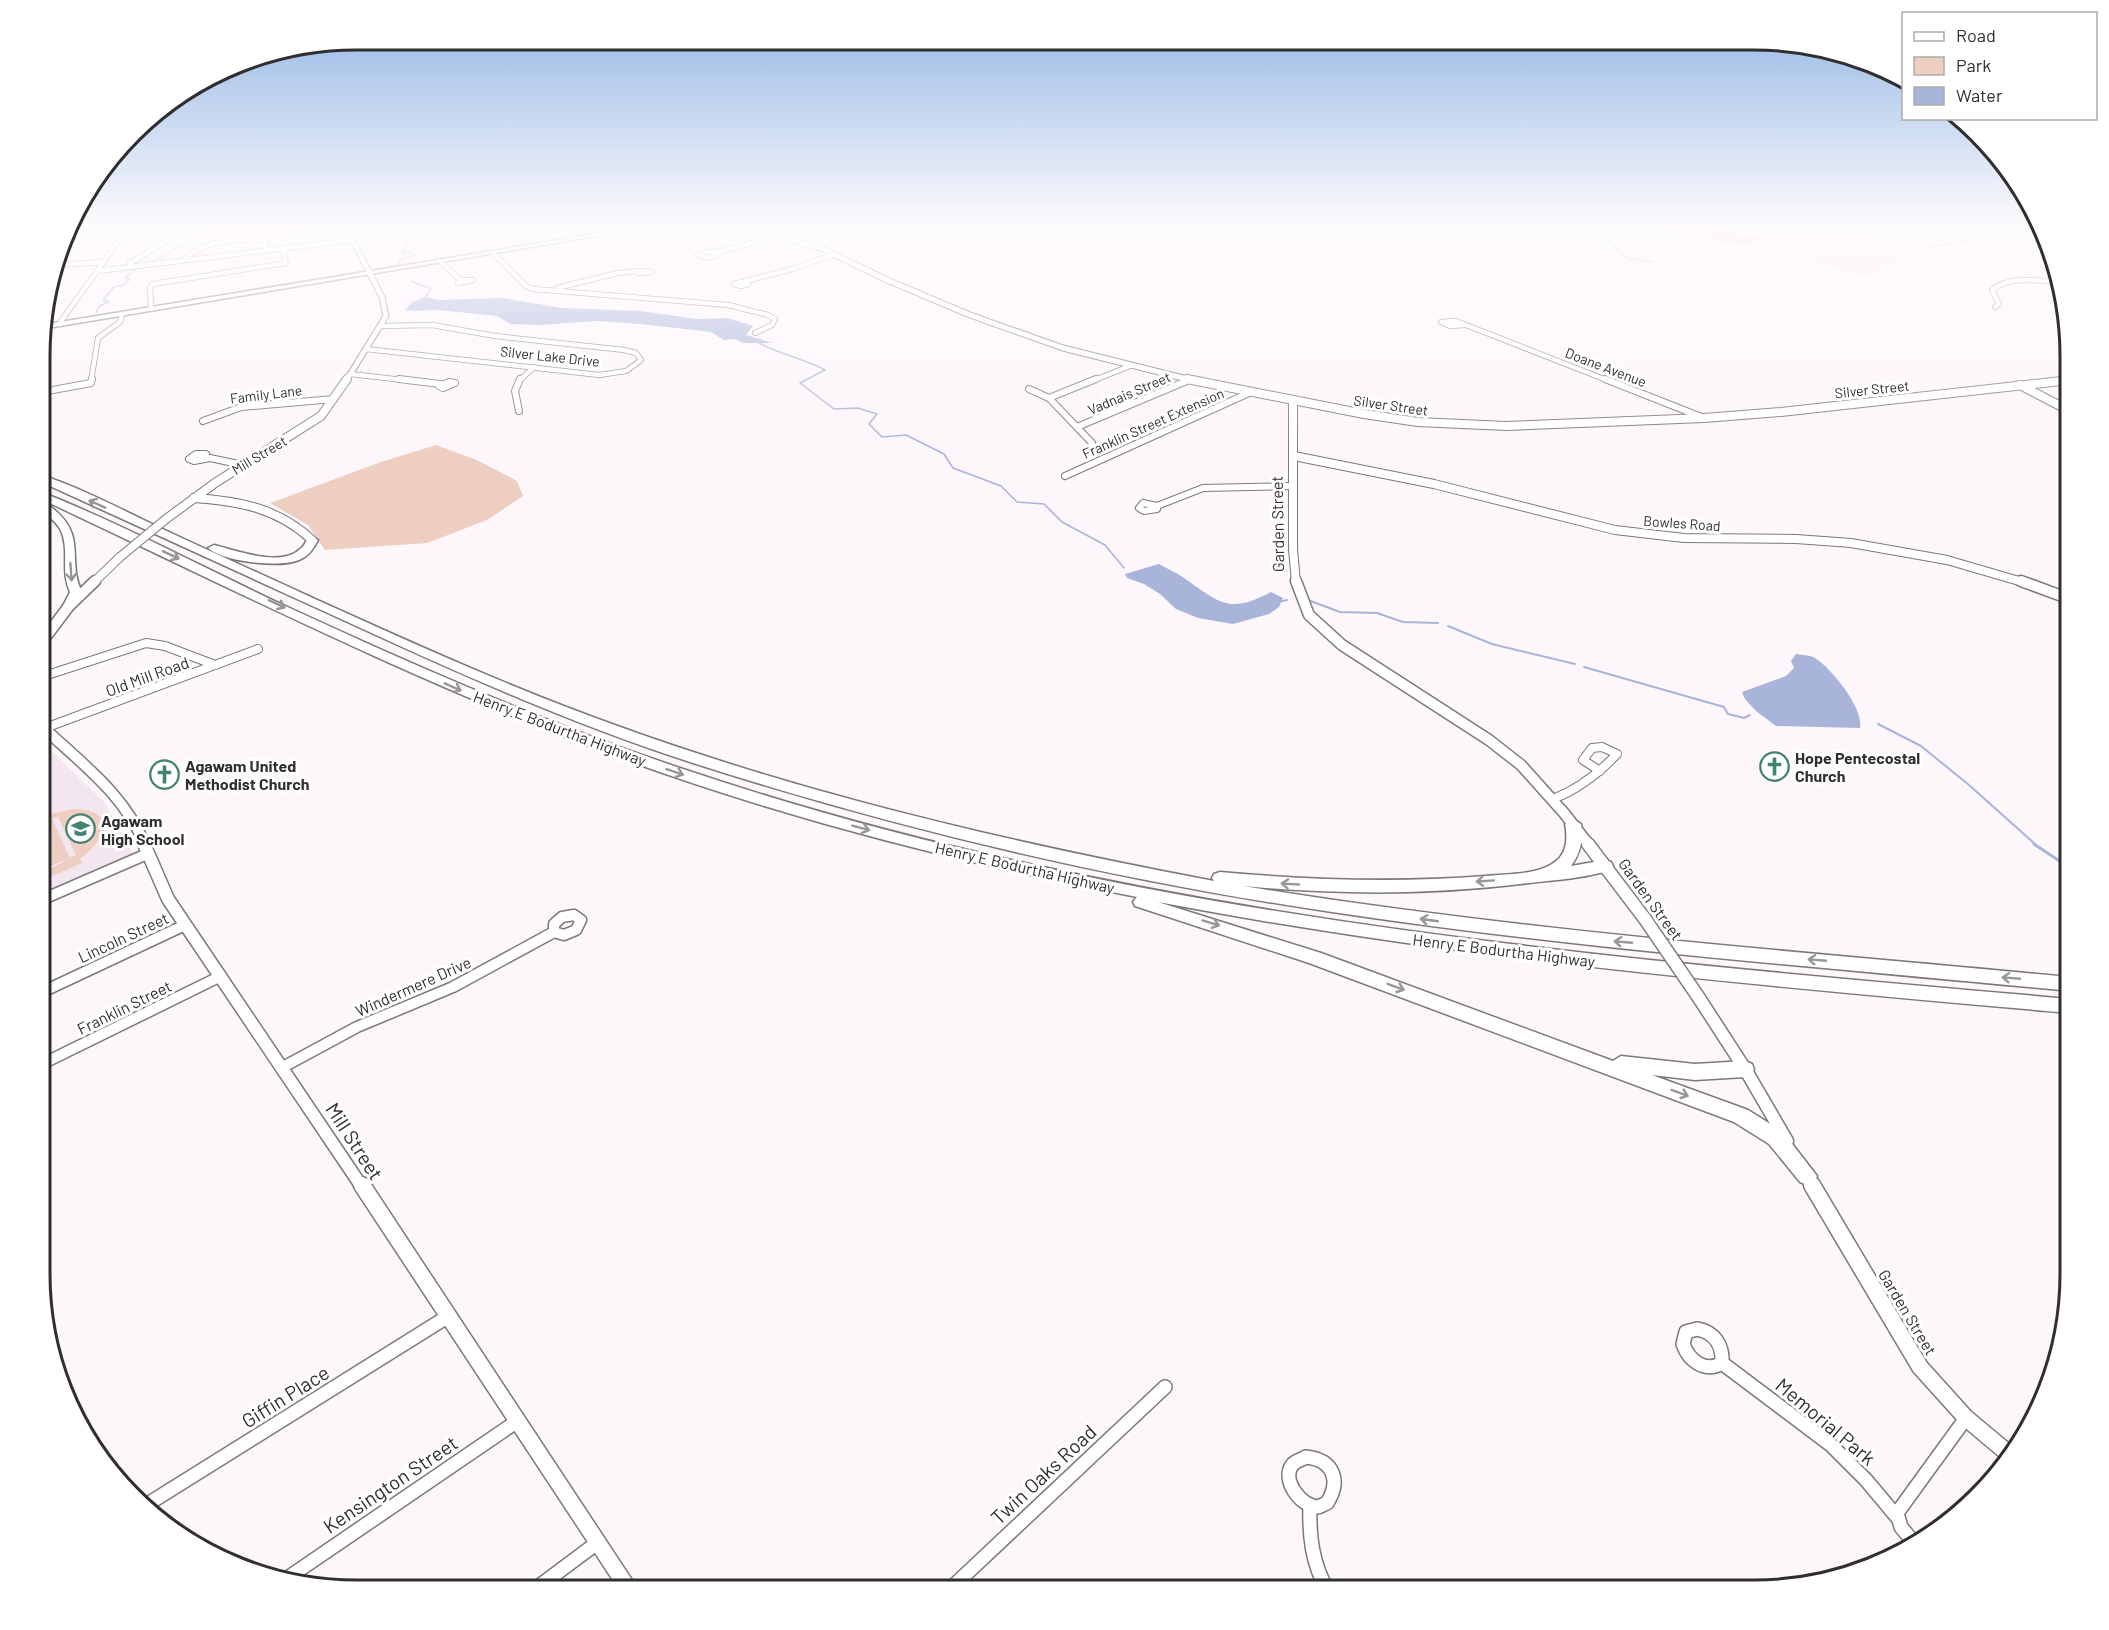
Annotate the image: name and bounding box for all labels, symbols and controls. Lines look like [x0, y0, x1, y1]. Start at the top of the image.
legend [1902, 12, 2097, 120]
text: Road [1956, 24, 1996, 46]
text: Park [1956, 54, 1991, 76]
text: Water [1956, 84, 2003, 106]
street label: Silver Lake Drive [499, 342, 601, 370]
street label: Doane Avenue [1563, 344, 1649, 390]
street label: Vadnais Street [1085, 368, 1173, 418]
street label: Silver Street [1834, 377, 1910, 401]
street label: Family Lane [229, 381, 303, 407]
street label: Franklin Street Extension [1080, 384, 1226, 462]
street label: Silver Street [1353, 391, 1429, 419]
street label: Mill Street [228, 432, 290, 478]
street label: Garden Street [1267, 476, 1287, 572]
one-way arrow [89, 497, 107, 509]
street label: Bowles Road [1643, 512, 1721, 534]
one-way arrow [161, 550, 179, 561]
one-way arrow [65, 562, 76, 582]
one-way arrow [267, 599, 285, 611]
street label: Old Mill Road [103, 652, 191, 700]
one-way arrow [444, 681, 462, 693]
street label: Henry E Bodurtha Highway [471, 686, 650, 770]
place label: Hope Pentecostal Church [1795, 748, 1920, 785]
church icon: Hope Pentecostal Church [1758, 750, 1790, 782]
place label: Agawam United Methodist Church [185, 756, 310, 793]
church icon: Agawam United Methodist Church [148, 758, 180, 790]
one-way arrow [665, 767, 683, 778]
place label: Agawam High School [101, 811, 185, 848]
school or university icon: Agawam High School [64, 813, 96, 845]
one-way arrow [851, 822, 870, 834]
street label: Henry E Bodurtha Highway [933, 837, 1117, 897]
street label: Garden Street [1615, 854, 1687, 944]
one-way arrow [1475, 876, 1495, 887]
one-way arrow [1280, 878, 1300, 889]
street label: Lincoln Street [75, 908, 171, 966]
one-way arrow [1420, 914, 1440, 925]
one-way arrow [1201, 918, 1220, 929]
street label: Henry E Bodurtha Highway [1412, 929, 1597, 971]
one-way arrow [1613, 936, 1633, 947]
street label: Windermere Drive [352, 952, 474, 1020]
one-way arrow [1808, 954, 1828, 965]
one-way arrow [2002, 972, 2022, 983]
street label: Franklin Street [74, 976, 174, 1038]
one-way arrow [1386, 982, 1404, 993]
one-way arrow [1670, 1088, 1688, 1099]
street label: Mill Street [321, 1098, 389, 1184]
street label: Garden Street [1875, 1266, 1941, 1358]
street label: Giffin Place [237, 1360, 333, 1432]
street label: Memorial Park [1771, 1372, 1881, 1470]
street label: Twin Oaks Road [985, 1419, 1101, 1529]
street label: Kensington Street [318, 1430, 462, 1538]

